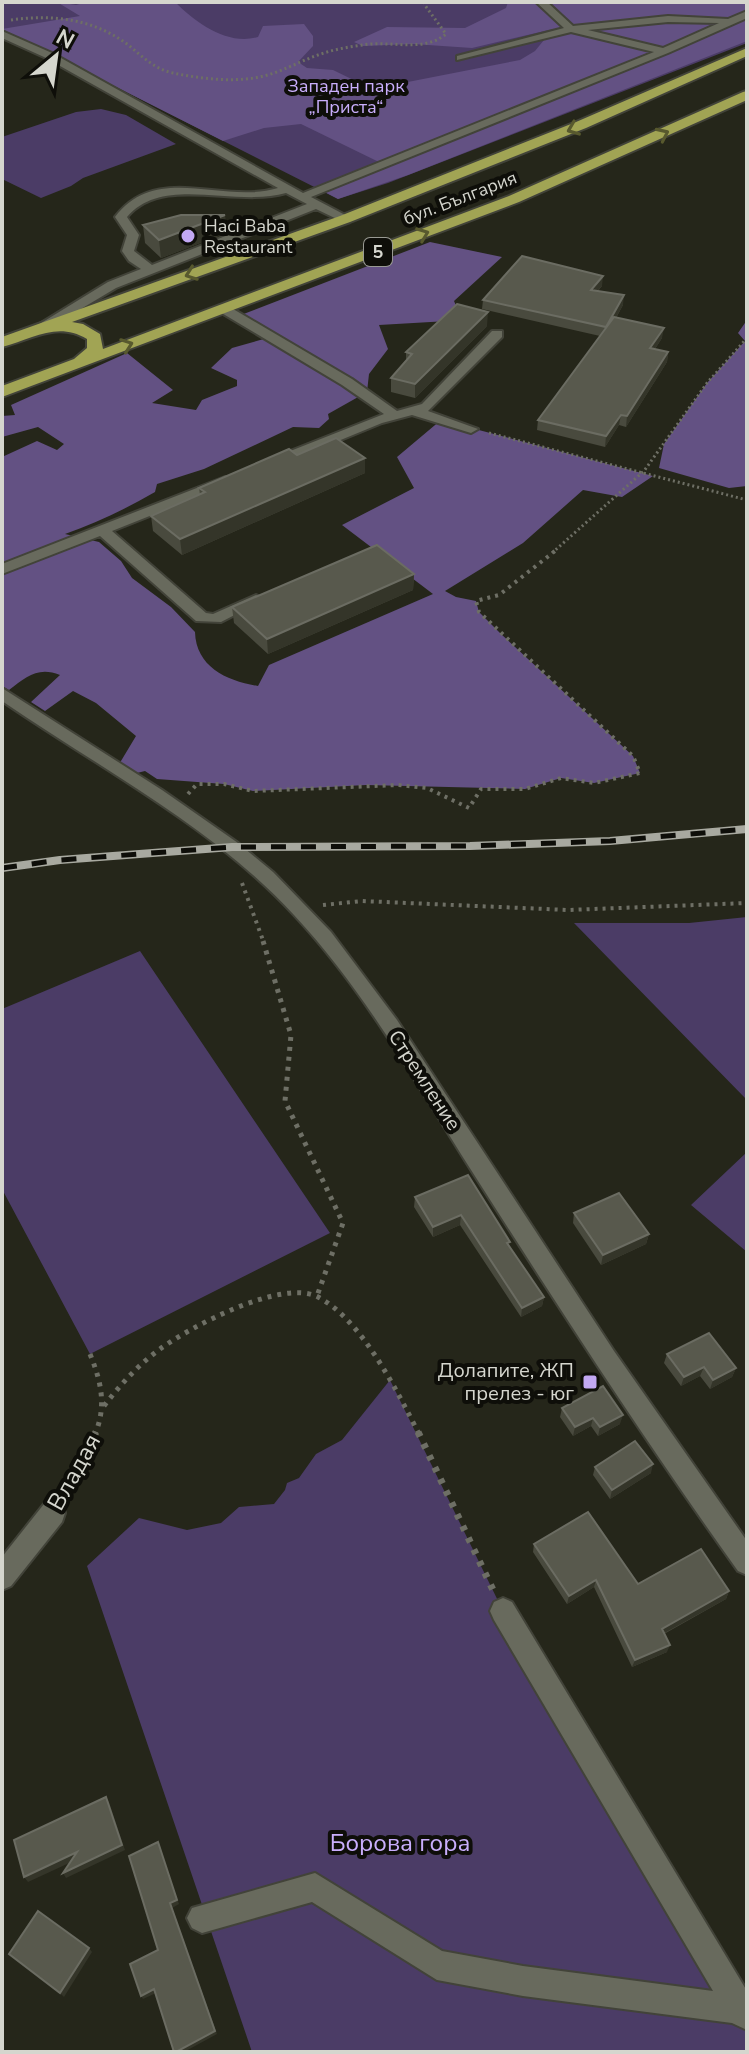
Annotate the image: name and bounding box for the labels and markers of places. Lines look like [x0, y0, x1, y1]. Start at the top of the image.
place label: Haci Baba Restaurant [204, 214, 293, 259]
marker: Haci Baba Restaurant [179, 227, 197, 245]
place label: Долапите, ЖП прелез - юг [438, 1357, 574, 1407]
marker: Долапите, ЖП прелез - юг [581, 1373, 599, 1391]

